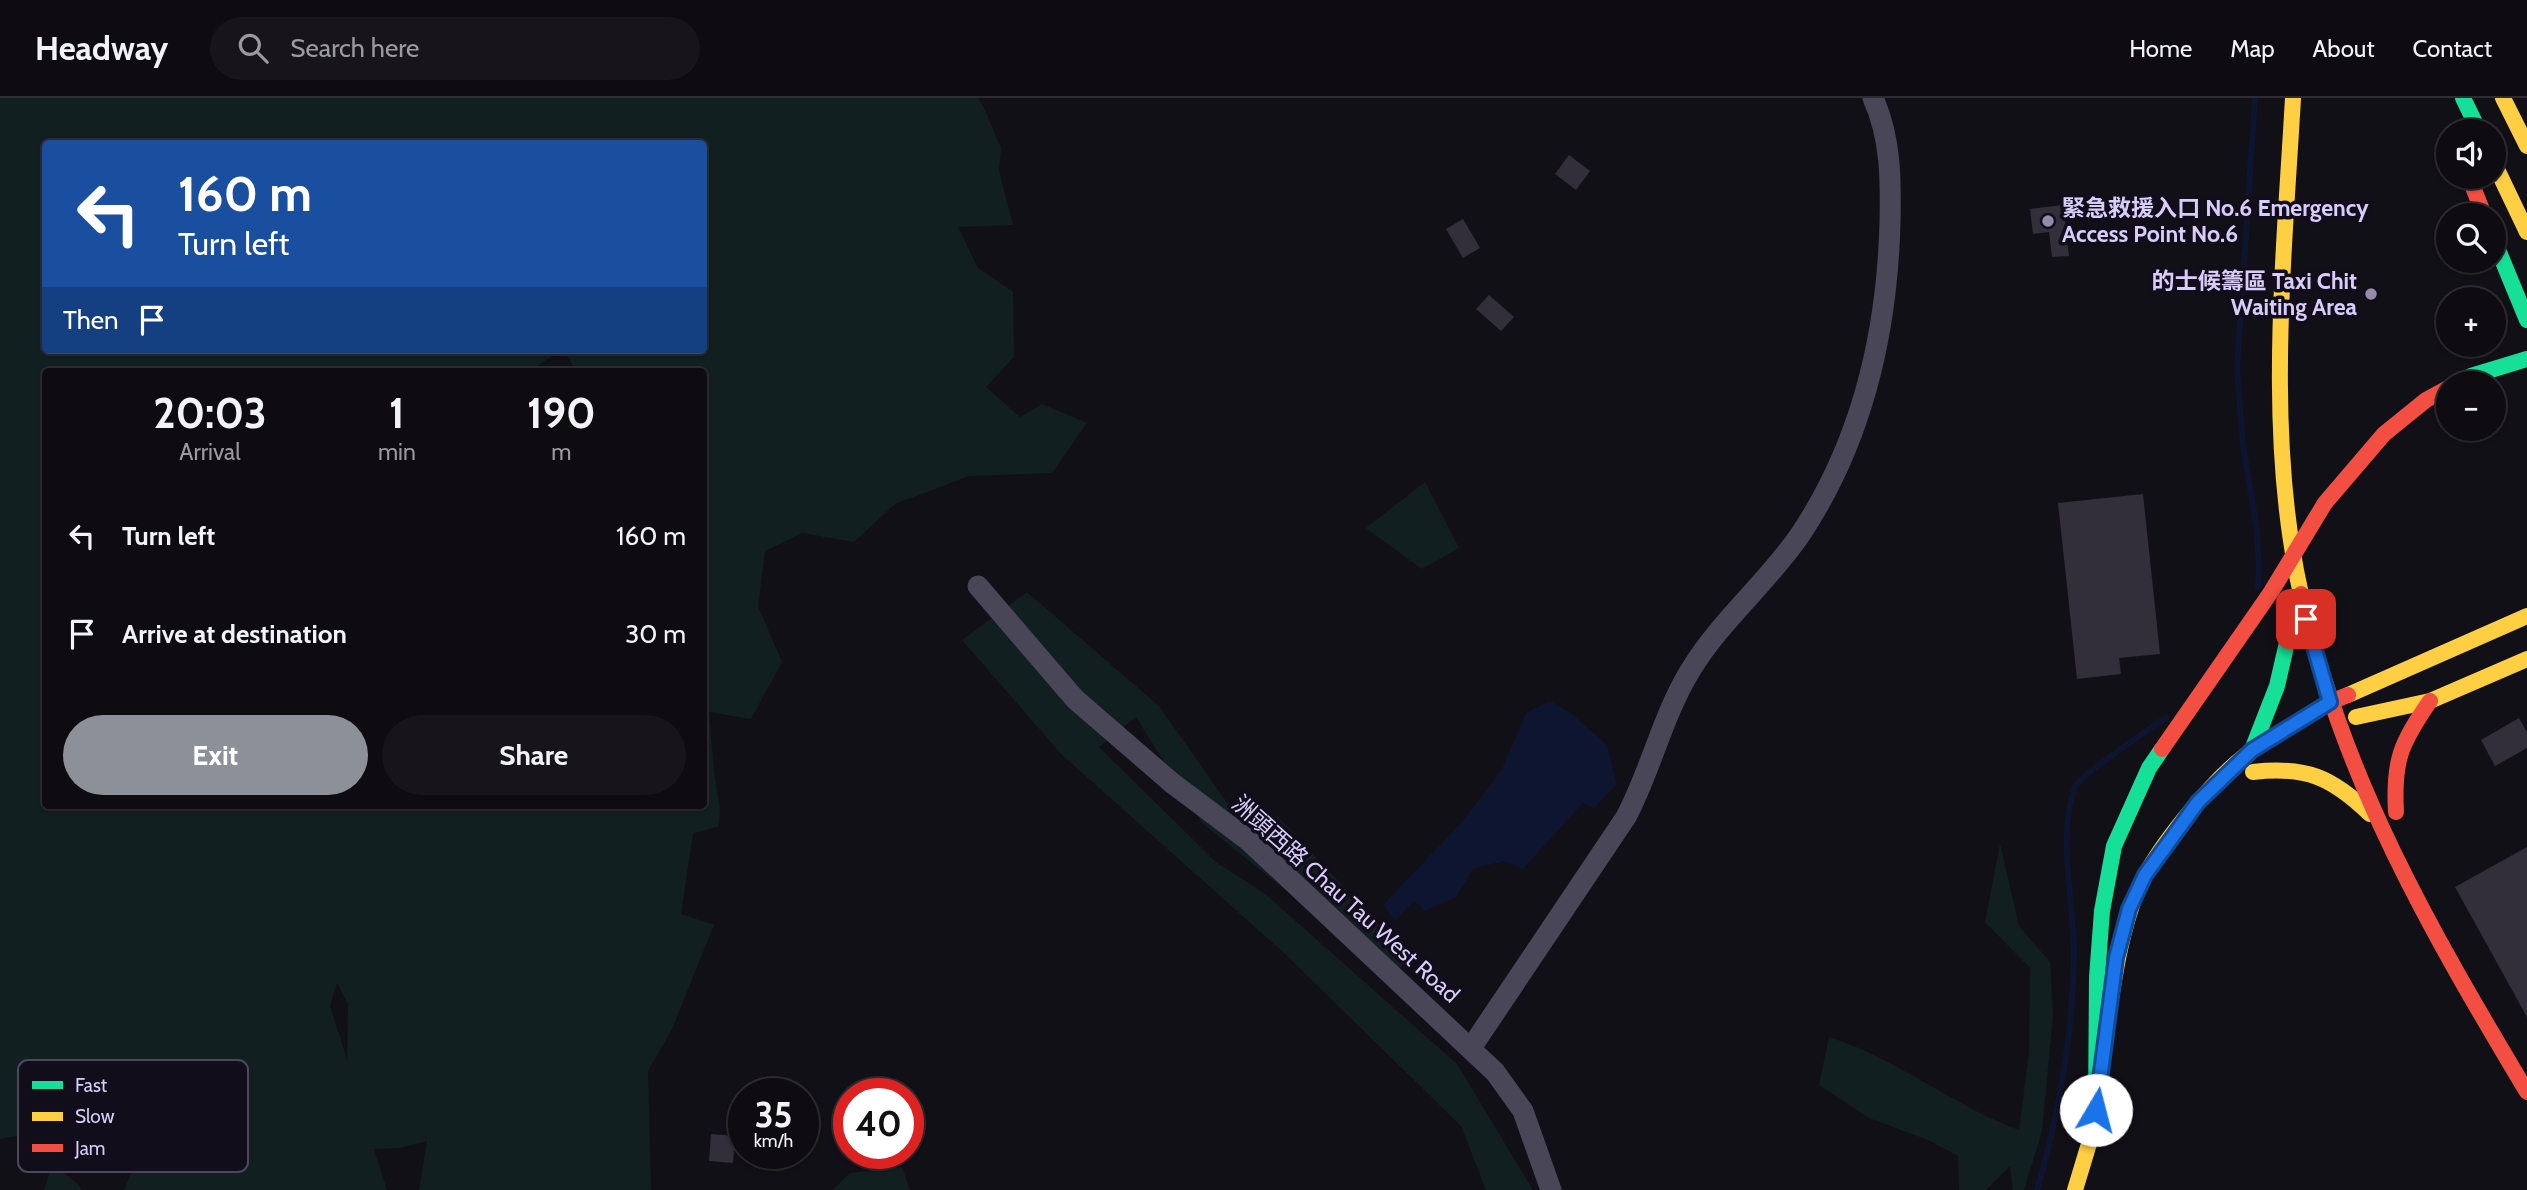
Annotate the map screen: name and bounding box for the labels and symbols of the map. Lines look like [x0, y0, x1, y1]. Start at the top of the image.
place label: 緊急救援入口 No.6 Emergency Access Point No.6 [2062, 194, 2369, 248]
marker: 緊急救援入口 No.6 Emergency Access Point No.6 [2040, 213, 2056, 229]
place label: 的士候籌區 Taxi Chit Waiting Area [2152, 267, 2358, 321]
marker: 的士候籌區 Taxi Chit Waiting Area [2363, 286, 2379, 302]
pin [2276, 589, 2336, 649]
street label: 洲頭西路 Chau Tau West Road [1227, 790, 1465, 1008]
legend [18, 1060, 248, 1172]
position arrow [2059, 1073, 2133, 1147]
text: Fast [75, 1074, 108, 1097]
speed limit sign: 40 [833, 1078, 924, 1169]
text: Slow [75, 1105, 115, 1128]
text: Jam [74, 1137, 105, 1160]

